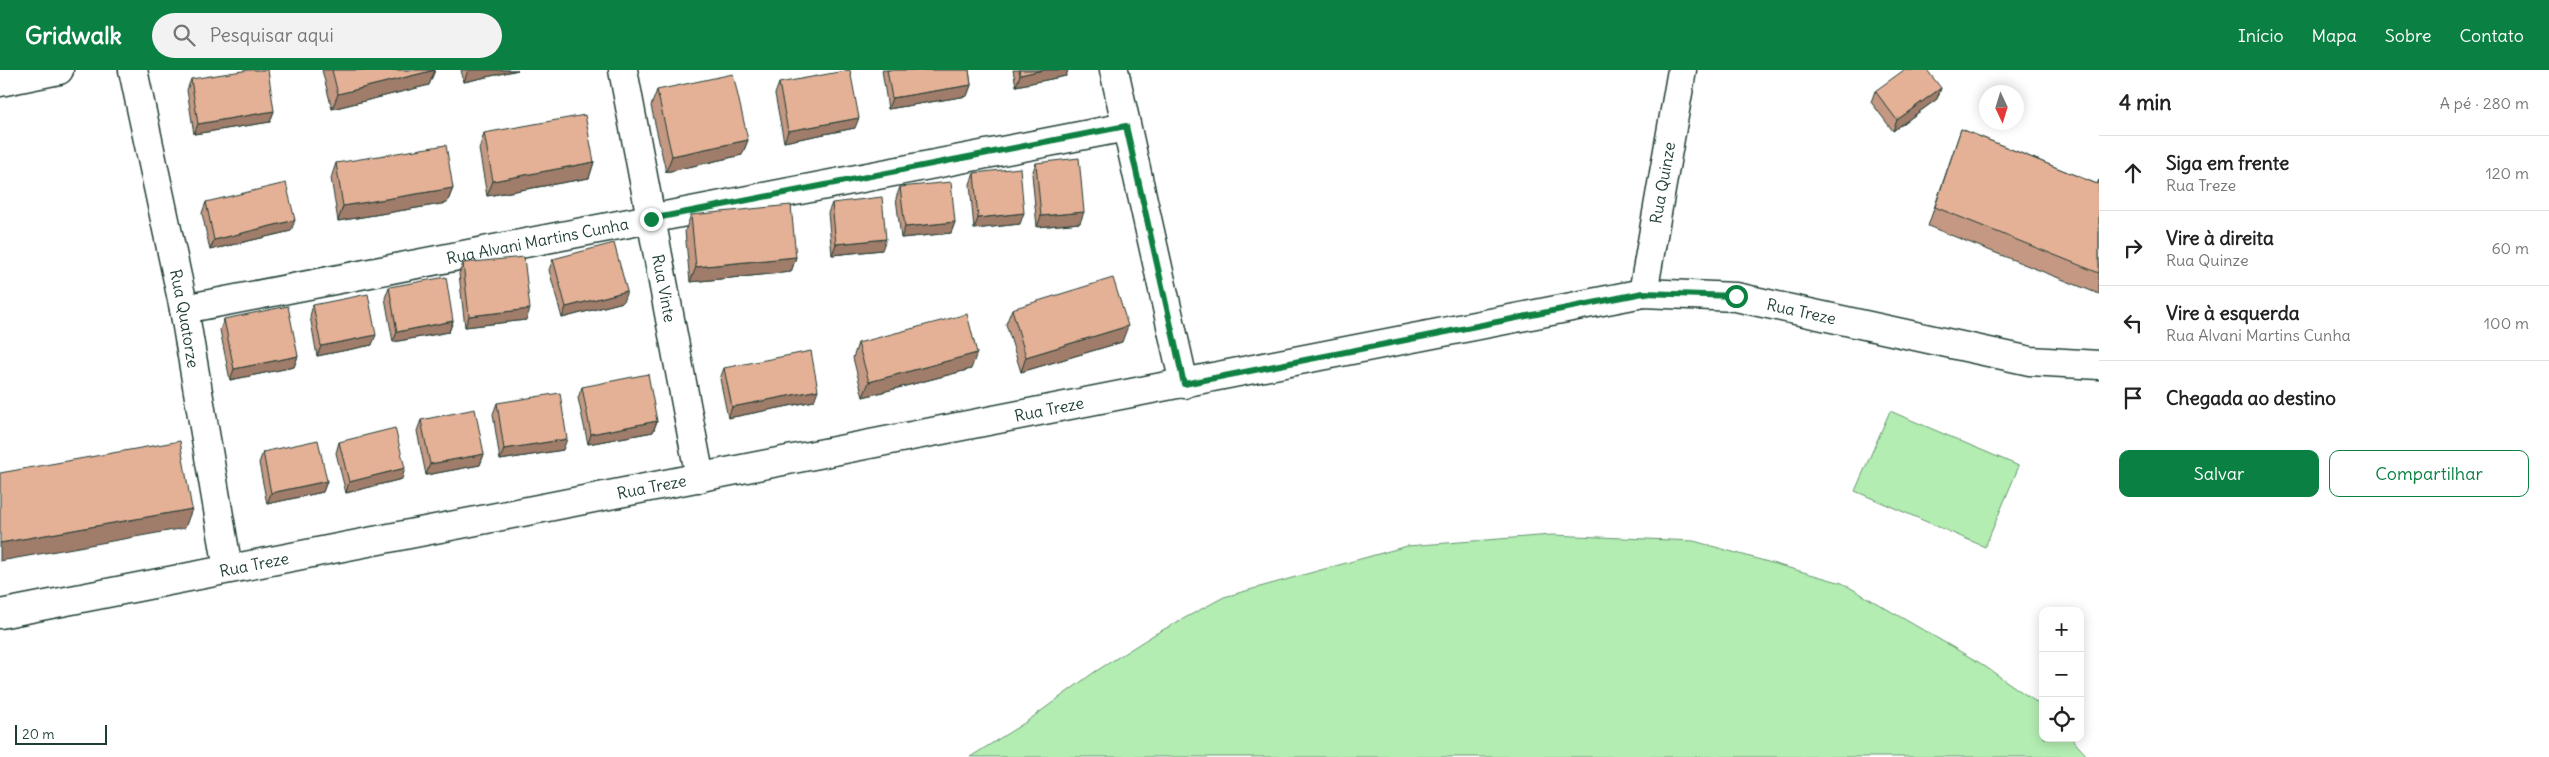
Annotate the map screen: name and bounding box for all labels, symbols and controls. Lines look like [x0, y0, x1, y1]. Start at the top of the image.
search box [152, 13, 502, 58]
text: Gridwalk [25, 20, 122, 50]
icon: search [170, 21, 198, 49]
text: Pesquisar aqui [210, 23, 334, 47]
text: Início [2238, 24, 2284, 47]
text: Mapa [2312, 24, 2357, 47]
text: Sobre [2385, 24, 2431, 47]
text: Contato [2459, 24, 2524, 47]
north arrow [1979, 85, 2024, 130]
text: 4 min [2119, 89, 2171, 116]
text: A pé · 280 m [2440, 93, 2529, 113]
street label: Rua Quinze [1645, 140, 1679, 225]
text: Siga em frente [2166, 151, 2289, 175]
icon: ahead [2119, 159, 2147, 187]
text: 120 m [2486, 163, 2529, 183]
text: Rua Treze [2166, 175, 2236, 195]
route end [640, 208, 663, 231]
street label: Rua Alvani Martins Cunha [445, 213, 630, 268]
text: Vire à direita [2166, 226, 2274, 250]
icon: right [2119, 234, 2147, 262]
text: 60 m [2491, 238, 2529, 258]
text: Rua Quinze [2166, 250, 2249, 270]
street label: Rua Vinte [648, 252, 680, 324]
street label: Rua Quatorze [166, 268, 204, 369]
route start [1725, 285, 1748, 308]
street label: Rua Treze [1765, 294, 1838, 328]
text: Vire à esquerda [2166, 301, 2300, 325]
icon: left [2119, 309, 2147, 337]
text: 100 m [2484, 313, 2529, 333]
text: Rua Alvani Martins Cunha [2166, 325, 2351, 345]
icon: arrive [2119, 384, 2147, 412]
text: Chegada ao destino [2166, 386, 2336, 410]
street label: Rua Treze [1013, 392, 1086, 426]
button: Salvar [2119, 450, 2319, 497]
button: Compartilhar [2329, 450, 2529, 497]
street label: Rua Treze [615, 470, 688, 503]
street label: Rua Treze [218, 548, 291, 581]
map controls [2039, 607, 2084, 742]
button: + [2039, 607, 2084, 652]
button: − [2039, 652, 2084, 697]
button: locate [2039, 697, 2084, 742]
scale bar [15, 722, 108, 745]
text: 20 m [22, 725, 55, 743]

